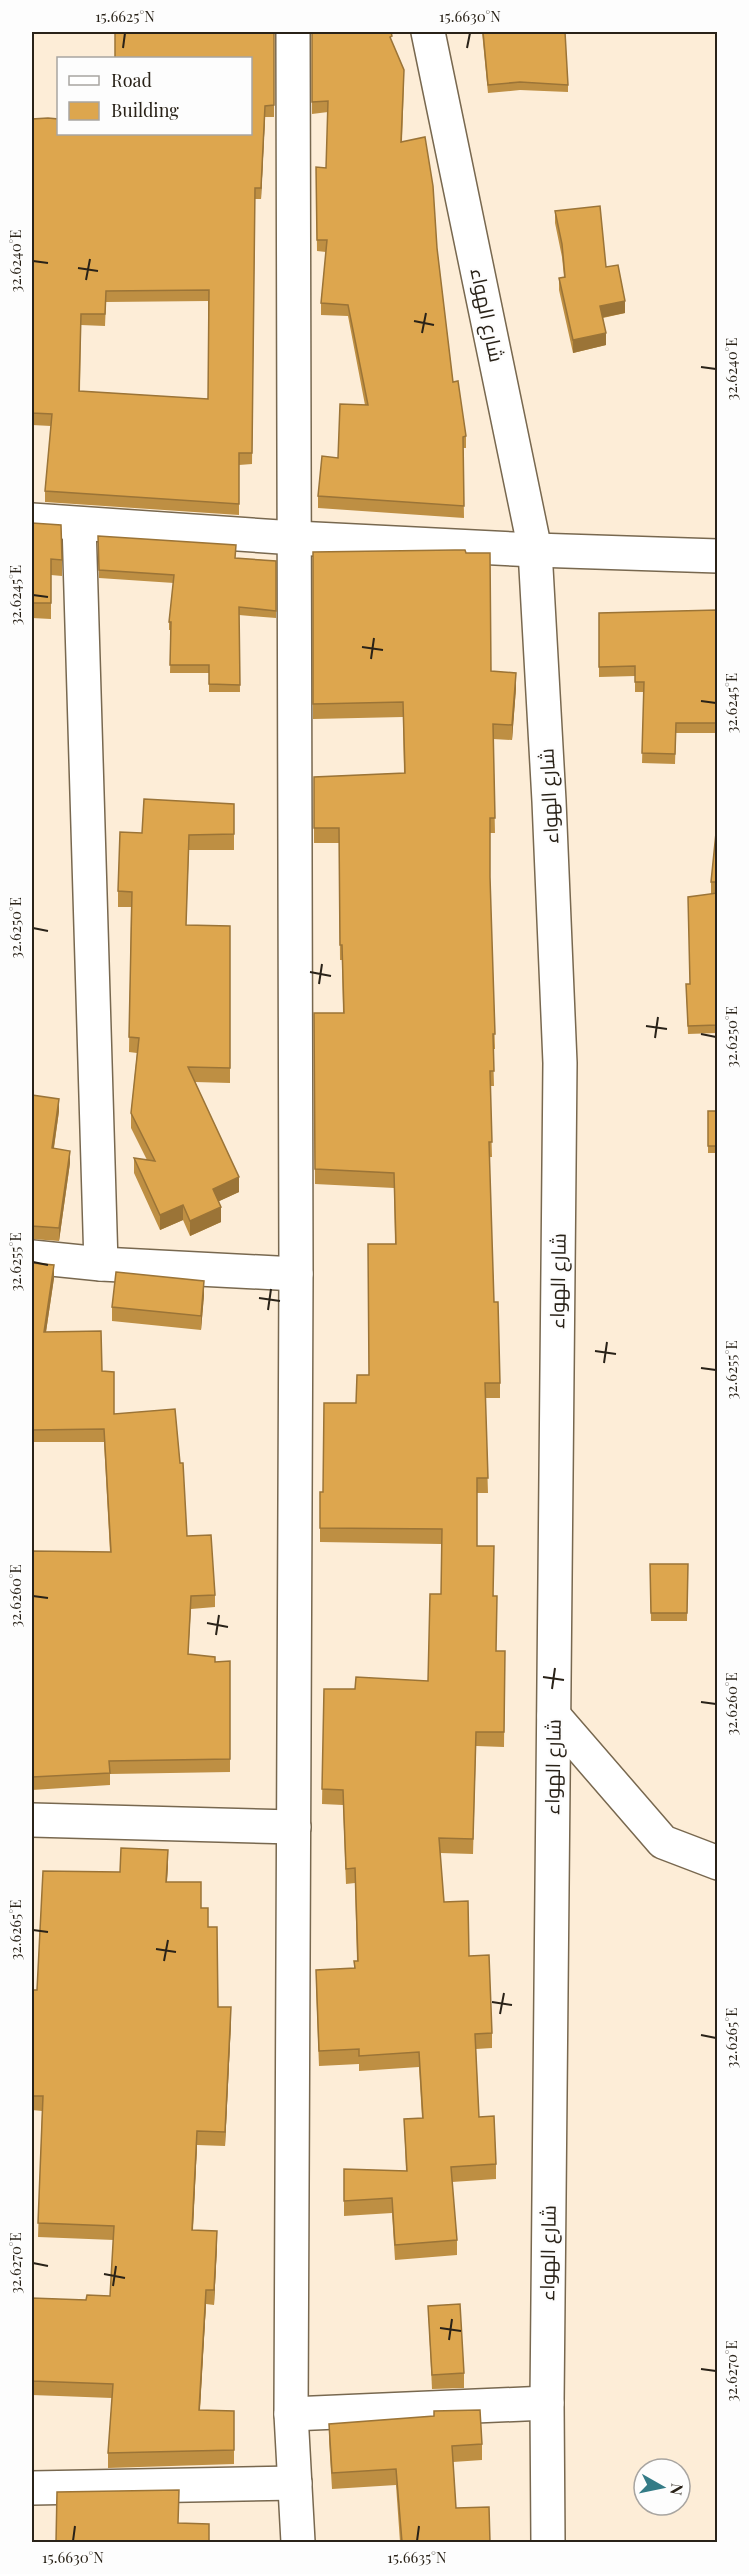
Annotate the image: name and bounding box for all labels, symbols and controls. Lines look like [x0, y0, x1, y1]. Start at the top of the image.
text: 15.6625°N [95, 6, 155, 26]
text: 15.6630°N [439, 6, 501, 26]
legend [57, 57, 252, 135]
text: Road [111, 68, 152, 92]
text: Building [111, 98, 179, 122]
text: 32.6240°E [5, 230, 25, 292]
street label: شارع الهواء [463, 265, 512, 365]
text: 32.6240°E [721, 338, 741, 400]
text: 32.6245°E [5, 565, 25, 625]
text: 32.6245°E [721, 673, 741, 733]
street label: شارع الهواء [532, 748, 565, 845]
text: 32.6250°E [5, 897, 25, 959]
text: 32.6250°E [721, 1006, 741, 1068]
text: 32.6255°E [5, 1232, 25, 1292]
street label: شارع الهواء [542, 1233, 573, 1329]
text: 32.6255°E [721, 1340, 741, 1400]
text: 32.6260°E [5, 1564, 25, 1628]
text: 32.6260°E [721, 1672, 741, 1736]
street label: شارع الهواء [537, 1719, 568, 1815]
text: 32.6265°E [5, 1900, 25, 1960]
text: 32.6265°E [721, 2008, 741, 2068]
street label: شارع الهواء [532, 2205, 563, 2301]
text: 32.6270°E [5, 2232, 25, 2294]
text: 32.6270°E [721, 2340, 741, 2402]
north arrow [632, 2457, 692, 2517]
text: N [666, 2482, 689, 2497]
text: 15.6630°N [42, 2547, 104, 2567]
text: 15.6635°N [387, 2547, 447, 2567]

